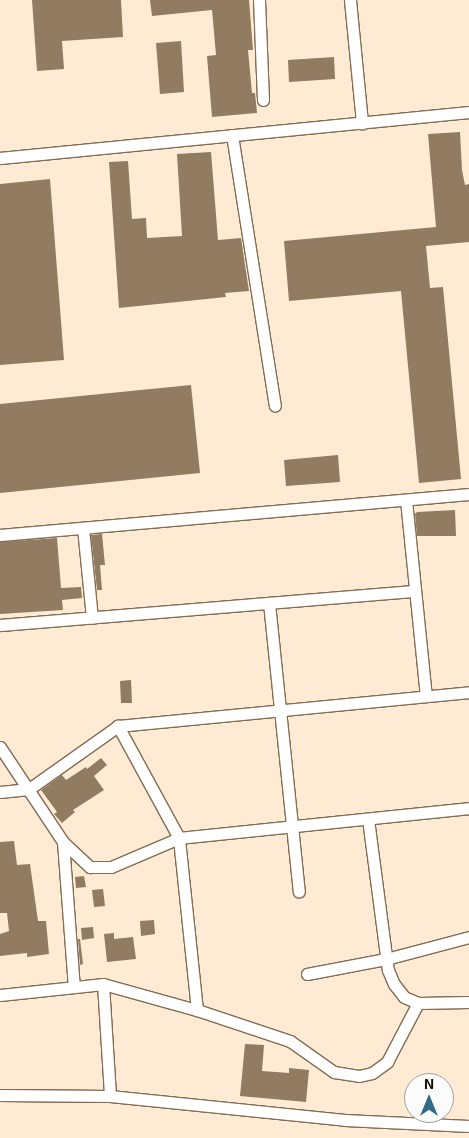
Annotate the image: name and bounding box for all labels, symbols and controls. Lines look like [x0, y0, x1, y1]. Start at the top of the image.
north arrow [404, 1073, 454, 1123]
text: N [424, 1075, 434, 1092]

